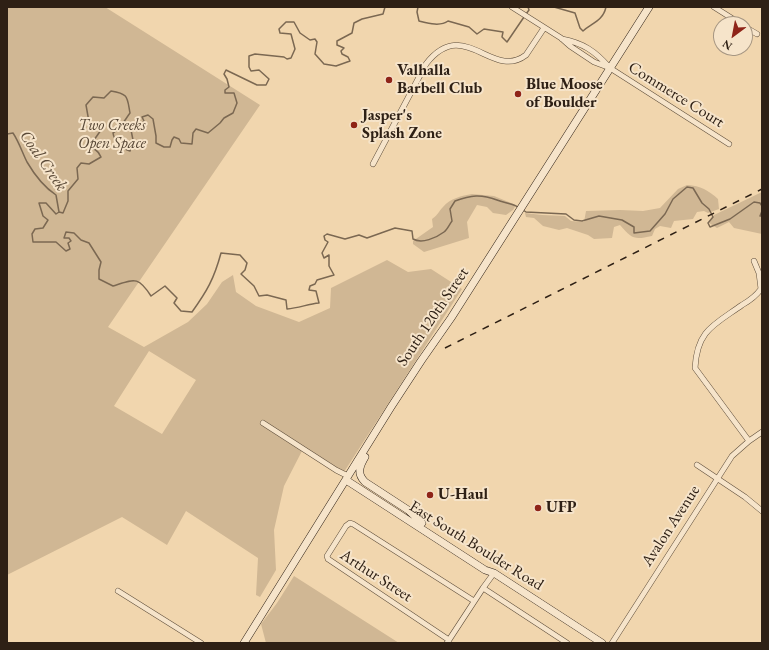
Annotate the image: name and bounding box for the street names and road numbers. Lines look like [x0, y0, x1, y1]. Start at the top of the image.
street label: Commerce Court [624, 58, 728, 132]
street label: South 120th Street [393, 264, 473, 370]
street label: Avalon Avenue [638, 482, 704, 570]
street label: East South Boulder Road [405, 497, 547, 595]
street label: Arthur Street [336, 546, 416, 606]

